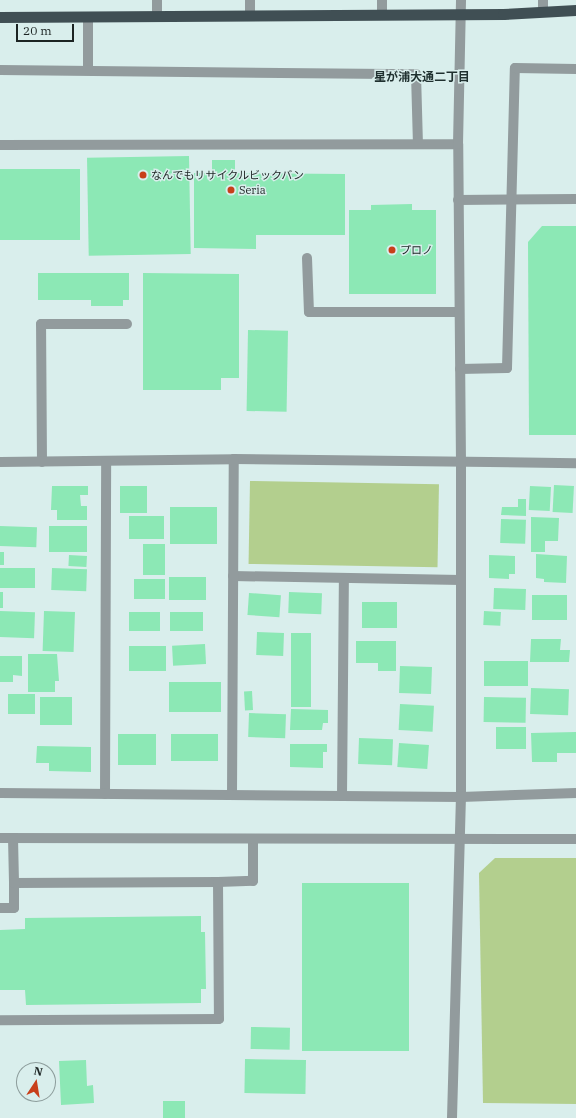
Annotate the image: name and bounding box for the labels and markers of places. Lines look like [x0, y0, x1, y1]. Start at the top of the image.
place label: なんでもリサイクルビックバン [151, 168, 305, 182]
marker: なんでもリサイクルビックバン [138, 170, 148, 180]
place label: Seria [239, 183, 266, 197]
marker: Seria [226, 185, 236, 195]
place label: プロノ [400, 243, 433, 257]
marker: プロノ [387, 245, 397, 255]

